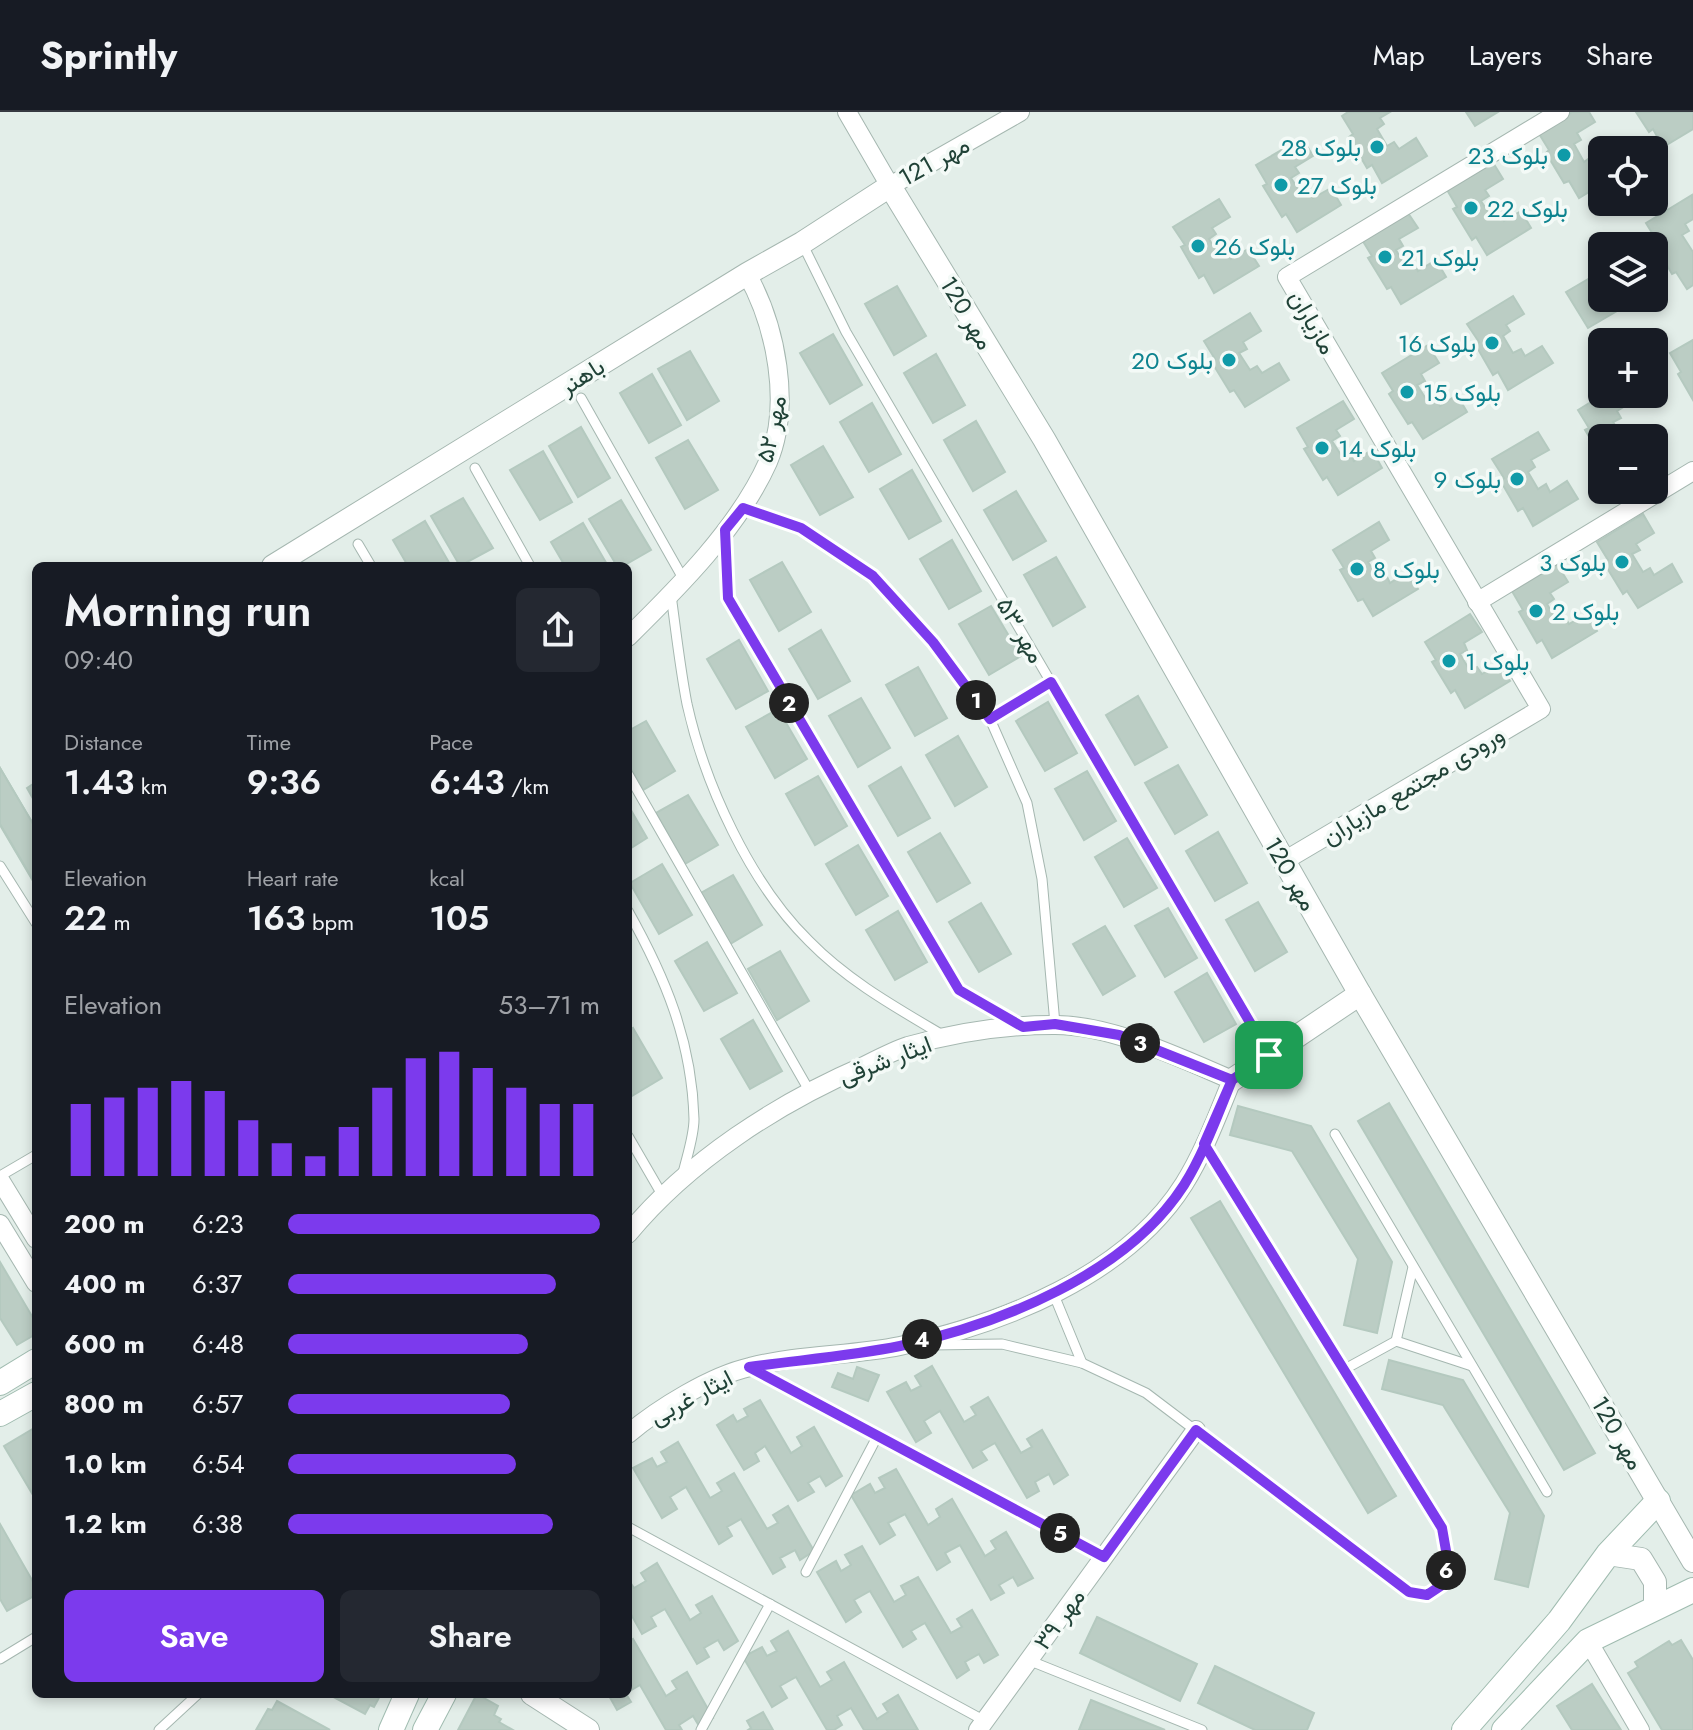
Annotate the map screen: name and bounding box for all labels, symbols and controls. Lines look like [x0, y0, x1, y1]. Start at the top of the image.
text: Sprintly [40, 28, 177, 83]
text: Map [1373, 35, 1425, 76]
text: Layers [1469, 35, 1542, 76]
text: Share [1586, 35, 1653, 76]
street label: مهر 121 [892, 127, 976, 195]
place label: بلوک 28 [1281, 130, 1361, 165]
map controls [1588, 136, 1668, 504]
button: locate [1588, 136, 1668, 216]
marker: بلوک 28 [1368, 138, 1386, 156]
place label: بلوک 23 [1468, 138, 1548, 173]
marker: بلوک 23 [1555, 146, 1573, 164]
place label: بلوک 27 [1297, 168, 1377, 203]
marker: بلوک 27 [1272, 176, 1290, 194]
place label: بلوک 22 [1487, 191, 1568, 226]
marker: بلوک 22 [1462, 199, 1480, 217]
place label: بلوک 26 [1214, 229, 1295, 264]
button: layers [1588, 232, 1668, 312]
marker: بلوک 26 [1189, 237, 1207, 255]
place label: بلوک 21 [1401, 240, 1479, 275]
marker: بلوک 21 [1376, 248, 1394, 266]
street label: مهر 120 [931, 270, 1003, 356]
street label: مازیاران [1280, 283, 1346, 361]
place label: بلوک 16 [1398, 326, 1476, 361]
button: + [1588, 328, 1668, 408]
marker: بلوک 16 [1483, 334, 1501, 352]
place label: بلوک 20 [1131, 343, 1213, 378]
street label: باهنر [552, 349, 611, 404]
marker: بلوک 20 [1220, 351, 1238, 369]
place label: بلوک 15 [1423, 375, 1501, 410]
marker: بلوک 15 [1398, 383, 1416, 401]
street label: مهر ۵۲ [747, 392, 795, 466]
button: − [1588, 424, 1668, 504]
place label: بلوک 14 [1338, 431, 1416, 466]
marker: بلوک 14 [1313, 439, 1331, 457]
place label: بلوک 9 [1434, 462, 1501, 497]
marker: بلوک 9 [1508, 470, 1526, 488]
place label: بلوک 3 [1539, 545, 1606, 580]
place label: بلوک 8 [1373, 552, 1440, 587]
marker: بلوک 3 [1613, 553, 1631, 571]
marker: بلوک 8 [1348, 560, 1366, 578]
text: Morning run [64, 579, 312, 643]
button: share [516, 588, 600, 672]
street label: مهر ۵۳ [988, 590, 1054, 670]
place label: بلوک 2 [1552, 594, 1619, 629]
marker: بلوک 2 [1527, 602, 1545, 620]
text: 09:40 [64, 641, 133, 679]
place label: بلوک 1 [1465, 644, 1529, 679]
marker: بلوک 1 [1440, 652, 1458, 670]
pin: 1 [956, 680, 996, 720]
pin: 2 [769, 683, 809, 723]
text: 1 [970, 684, 982, 716]
text: 2 [782, 687, 796, 719]
street label: ورودی مجتمع مازیاران [1315, 717, 1511, 853]
text: Distance [64, 726, 143, 758]
text: Time [247, 726, 291, 758]
text: Pace [429, 726, 473, 758]
text: 1.43 [64, 758, 134, 807]
text: 9:36 [247, 758, 321, 807]
text: 6:43 [429, 758, 505, 807]
text: km [134, 770, 168, 802]
text: /km [505, 770, 549, 802]
street label: مهر 120 [1256, 831, 1326, 917]
text: Elevation [64, 862, 147, 894]
text: Heart rate [247, 862, 338, 894]
text: kcal [429, 862, 465, 894]
text: 22 [64, 894, 107, 943]
text: 163 [247, 894, 305, 943]
text: 105 [429, 894, 489, 943]
text: m [107, 906, 131, 938]
text: bpm [305, 906, 354, 938]
text: Elevation [64, 986, 162, 1024]
text: 53–71 m [498, 986, 600, 1024]
pin [1235, 1021, 1303, 1089]
pin: 3 [1120, 1023, 1160, 1063]
street label: ایثار شرقی [833, 1026, 937, 1094]
text: 3 [1133, 1027, 1147, 1059]
icon: arrive [1247, 1033, 1291, 1077]
text: 200 m [64, 1205, 145, 1243]
text: 6:23 [192, 1205, 244, 1243]
text: 400 m [64, 1265, 146, 1303]
text: 6:37 [192, 1265, 242, 1303]
pin: 4 [902, 1319, 942, 1359]
text: 4 [914, 1323, 930, 1355]
text: 600 m [64, 1325, 145, 1363]
text: 6:48 [192, 1325, 244, 1363]
street label: ایثار غربی [643, 1360, 739, 1434]
text: 800 m [64, 1385, 144, 1423]
text: 6:57 [192, 1385, 243, 1423]
street label: مهر 120 [1583, 1390, 1653, 1476]
text: 1.0 km [64, 1445, 147, 1483]
text: 6:54 [192, 1445, 245, 1483]
text: 1.2 km [64, 1505, 147, 1543]
text: 6:38 [192, 1505, 243, 1543]
pin: 5 [1040, 1513, 1080, 1553]
text: 5 [1053, 1517, 1067, 1549]
pin: 6 [1426, 1550, 1466, 1590]
text: 6 [1439, 1554, 1453, 1586]
street label: مهر ۳۹ [1025, 1581, 1093, 1657]
button: Save [64, 1590, 324, 1682]
button: Share [340, 1590, 600, 1682]

